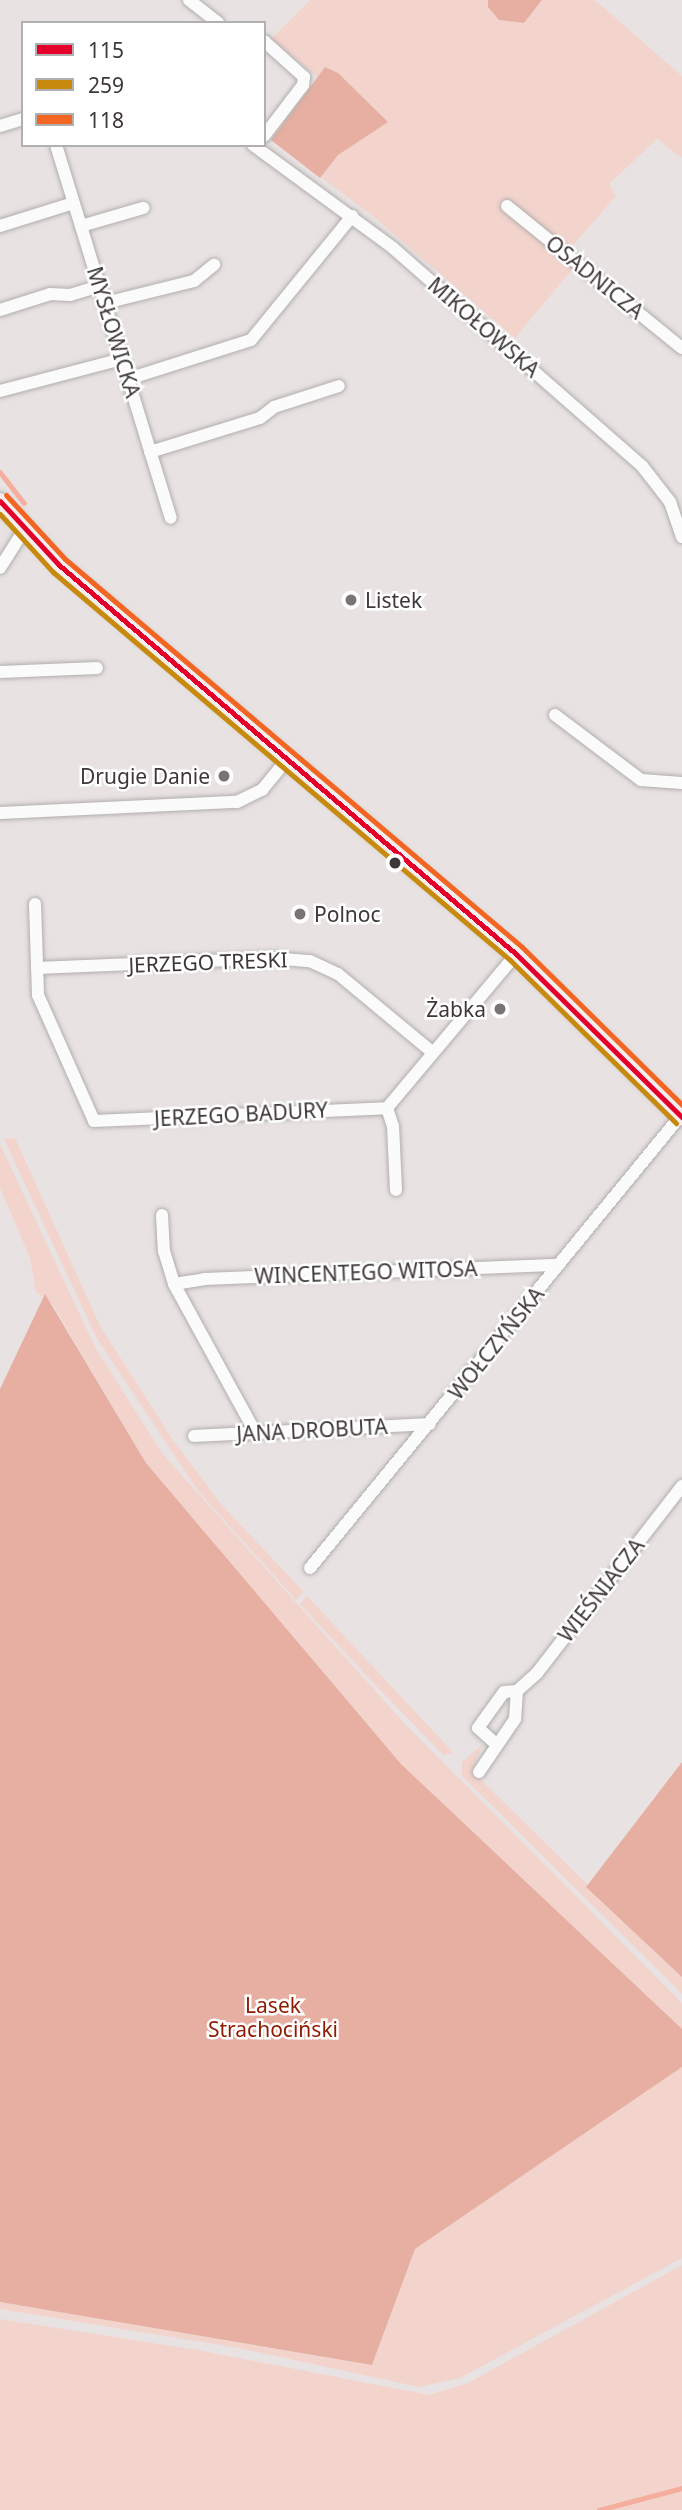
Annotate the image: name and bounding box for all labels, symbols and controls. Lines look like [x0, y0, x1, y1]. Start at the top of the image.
legend [21, 21, 266, 147]
text: 115 [88, 36, 124, 64]
text: 259 [88, 71, 124, 99]
text: 118 [88, 106, 124, 134]
street label: OSADNICZA [541, 230, 649, 324]
street label: MYSŁOWICKA [82, 263, 146, 401]
street label: MIKOŁOWSKA [423, 272, 545, 382]
place label: Listek [365, 587, 422, 613]
marker: Listek [343, 592, 359, 608]
place label: Drugie Danie [80, 763, 210, 789]
marker: Drugie Danie [216, 768, 232, 784]
unlabelled marker [388, 856, 402, 870]
place label: Polnoc [314, 901, 381, 927]
marker: Polnoc [292, 906, 308, 922]
street label: JERZEGO TRESKI [128, 947, 288, 977]
place label: Żabka [426, 996, 486, 1022]
marker: Żabka [492, 1001, 508, 1017]
street label: JERZEGO BADURY [153, 1097, 329, 1131]
street label: WINCENTEGO WITOSA [254, 1256, 478, 1288]
street label: WOŁCZYŃSKA [443, 1282, 549, 1404]
street label: JANA DROBUTA [236, 1413, 388, 1447]
street label: WIEŚNIACZA [553, 1533, 649, 1647]
park label: Lasek Strachociński [208, 1992, 338, 2042]

